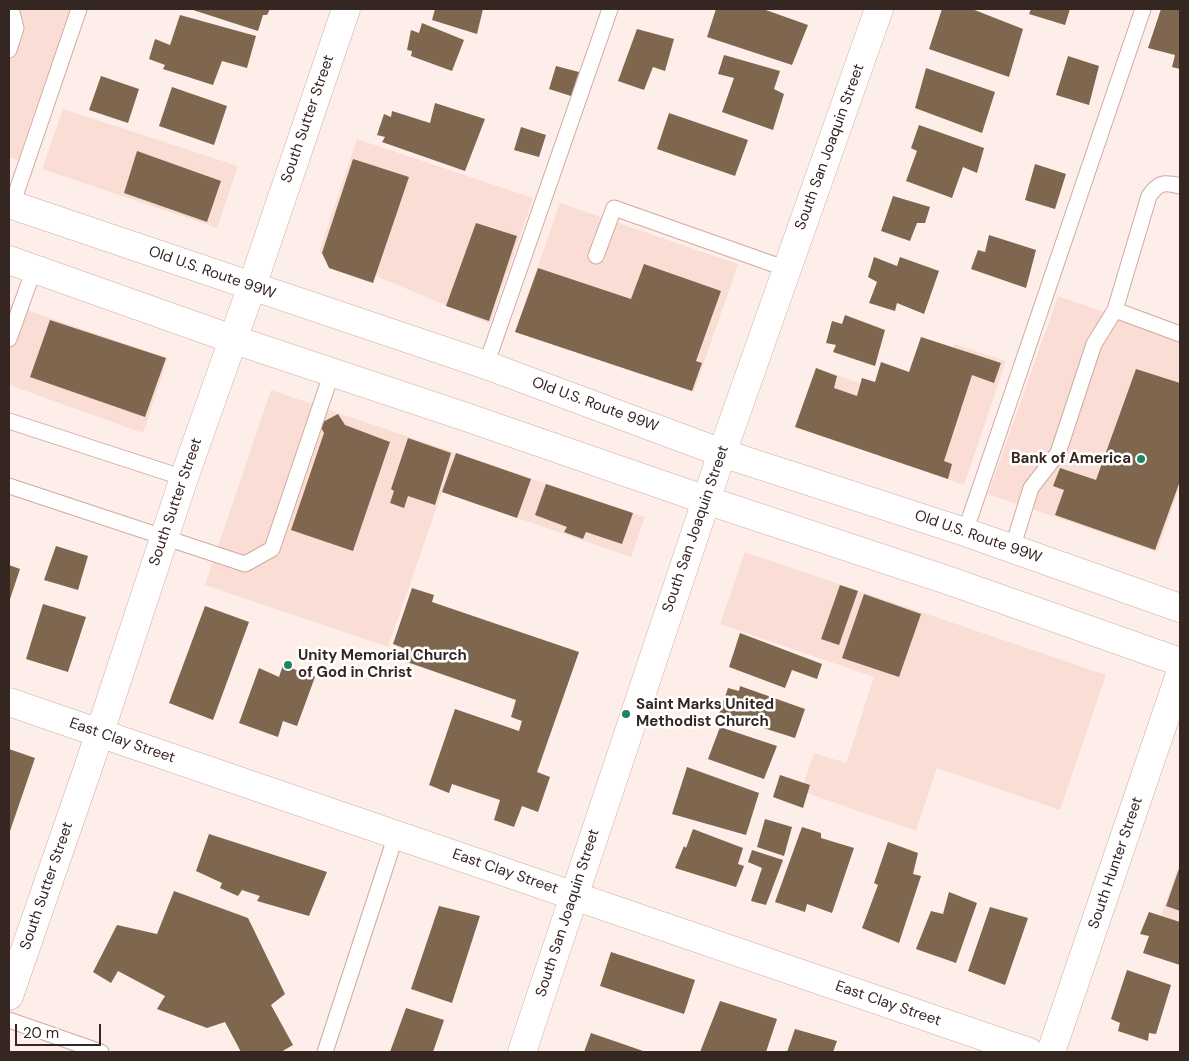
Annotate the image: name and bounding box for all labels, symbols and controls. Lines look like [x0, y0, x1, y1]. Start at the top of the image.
street label: South Sutter Street [278, 53, 338, 185]
street label: South San Joaquin Street [792, 61, 868, 233]
street label: Old U.S. Route 99W [146, 243, 278, 303]
street label: Old U.S. Route 99W [529, 374, 661, 436]
street label: South Sutter Street [146, 436, 206, 568]
street label: South San Joaquin Street [659, 443, 733, 615]
place label: Bank of America [1011, 450, 1131, 468]
marker: Bank of America [1135, 453, 1147, 465]
street label: Old U.S. Route 99W [912, 507, 1044, 567]
place label: Unity Memorial Church of God in Christ [298, 647, 467, 682]
marker: Unity Memorial Church of God in Christ [282, 659, 294, 671]
place label: Saint Marks United Methodist Church [636, 696, 774, 731]
marker: Saint Marks United Methodist Church [620, 708, 632, 720]
street label: East Clay Street [67, 714, 177, 768]
street label: South Hunter Street [1085, 795, 1147, 931]
street label: South Sutter Street [17, 820, 77, 952]
street label: South San Joaquin Street [532, 827, 604, 999]
street label: East Clay Street [450, 845, 560, 899]
street label: East Clay Street [833, 977, 943, 1031]
scale bar [18, 1014, 104, 1046]
text: 20 m [23, 1023, 59, 1043]

